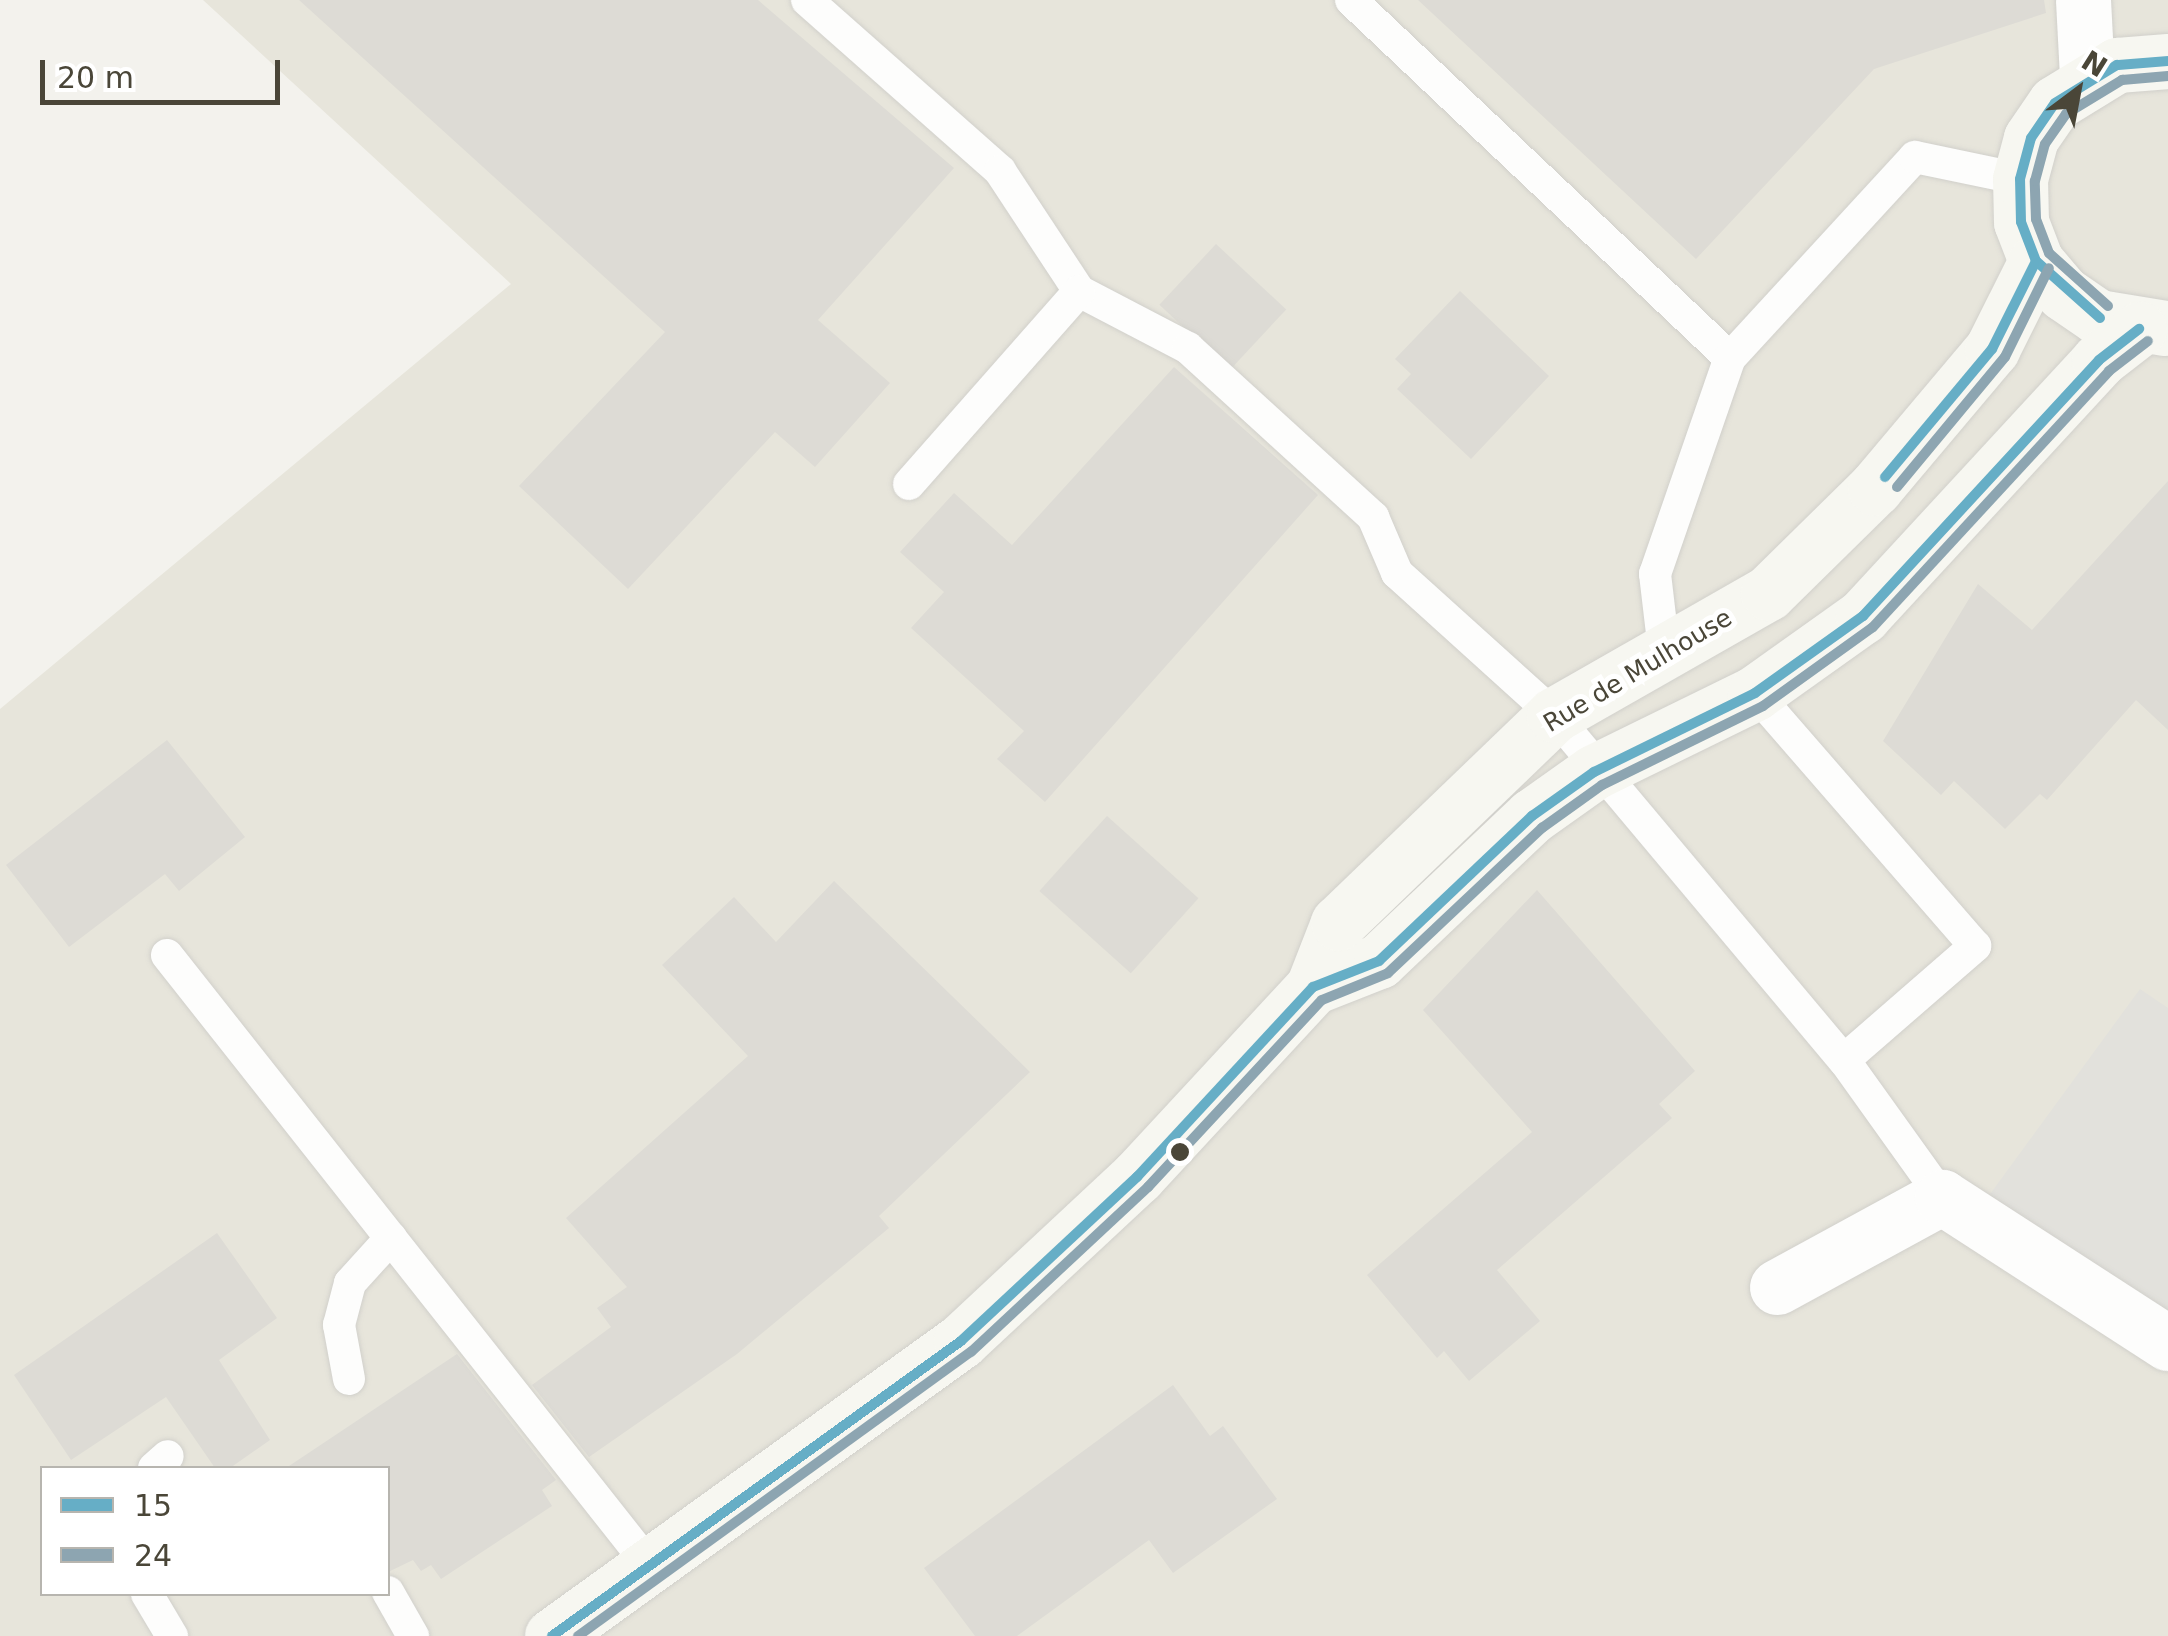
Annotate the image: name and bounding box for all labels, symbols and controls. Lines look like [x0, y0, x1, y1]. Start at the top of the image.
scale bar [45, 40, 285, 102]
north arrow [2028, 40, 2128, 140]
text: N [2075, 44, 2113, 84]
text: 20 m [57, 60, 134, 95]
street label: Rue de Mulhouse [1538, 603, 1738, 739]
unlabelled marker [1170, 1142, 1190, 1162]
legend [40, 1466, 390, 1596]
text: 15 [134, 1488, 172, 1523]
text: 24 [134, 1538, 172, 1573]

